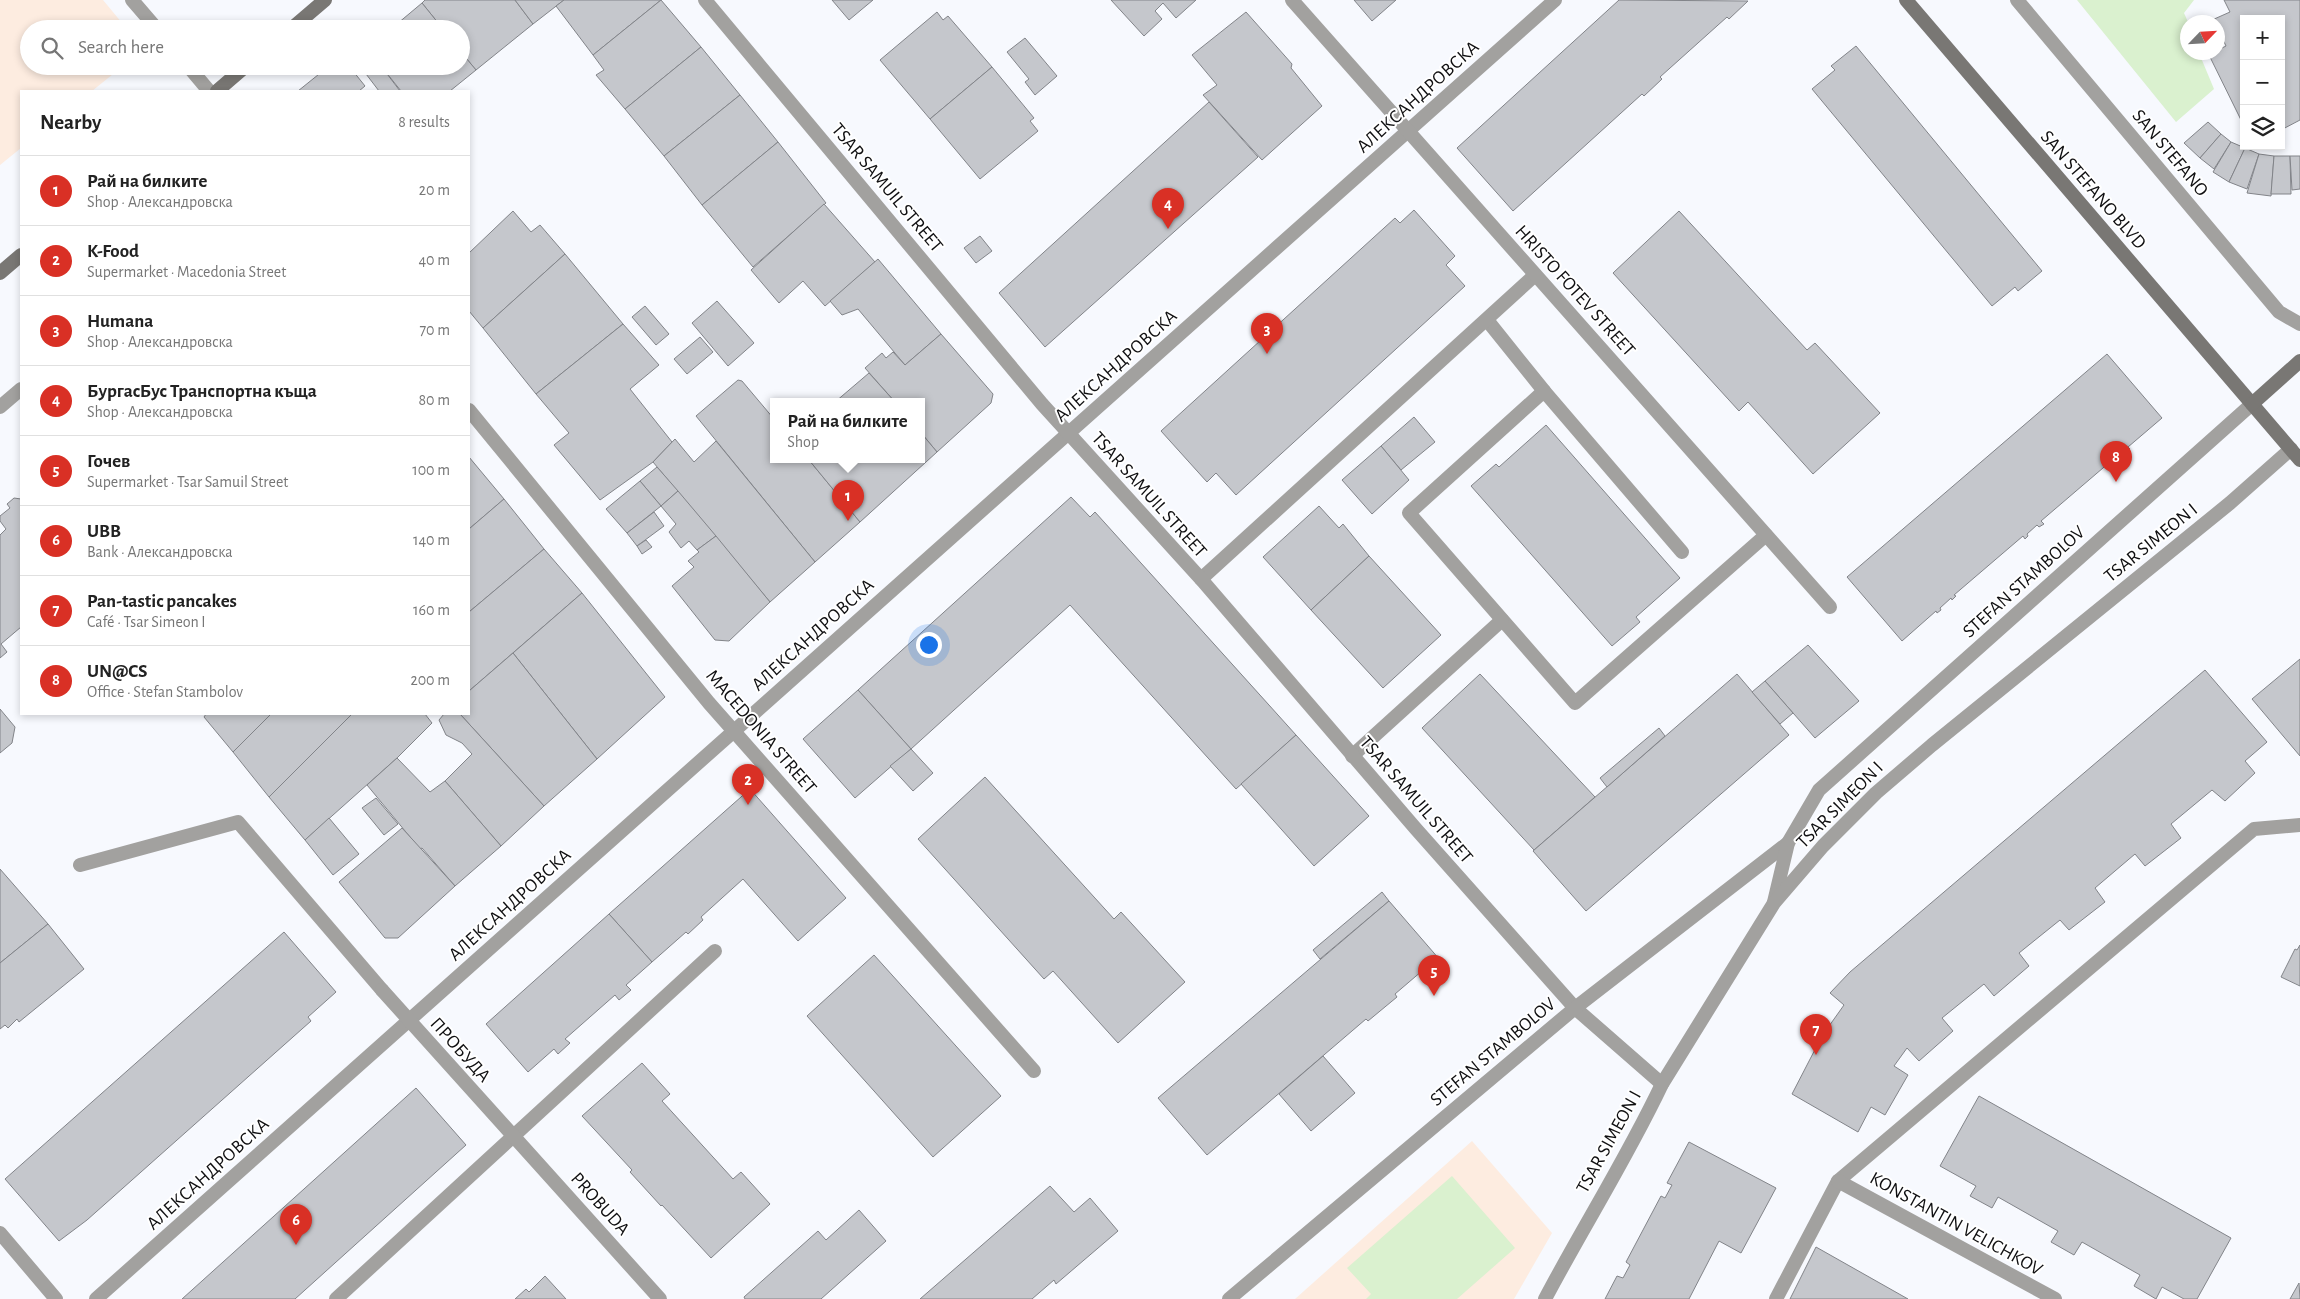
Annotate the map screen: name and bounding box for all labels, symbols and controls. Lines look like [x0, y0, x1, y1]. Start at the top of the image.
north arrow [2180, 15, 2225, 60]
map controls [2240, 15, 2285, 150]
button: + [2240, 15, 2285, 60]
search box [20, 20, 470, 75]
icon: search [38, 34, 66, 62]
street label: АЛЕКСАНДРОВСКА [1353, 37, 1483, 157]
text: Search here [78, 38, 164, 57]
button: − [2240, 60, 2285, 105]
button: layers [2240, 105, 2285, 150]
street label: SAN STEFANO [2128, 106, 2212, 200]
text: Nearby [40, 112, 101, 133]
text: 8 results [398, 114, 450, 130]
street label: TSAR SAMUIL STREET [828, 120, 946, 256]
street label: SAN STEFANO BLVD [2037, 127, 2149, 253]
text: Рай на билките [87, 172, 207, 191]
text: 1 [53, 182, 59, 198]
text: 20 m [419, 182, 450, 198]
pin: 4 [1152, 188, 1184, 229]
text: Shop · Александровска [87, 194, 233, 210]
street label: HRISTO FOTEV STREET [1511, 222, 1639, 360]
text: K-Food [87, 242, 139, 261]
text: 2 [52, 252, 60, 268]
text: 40 m [418, 252, 450, 268]
text: Supermarket · Macedonia Street [87, 264, 286, 280]
street label: АЛЕКСАНДРОВСКА [1051, 306, 1181, 426]
text: Humana [87, 312, 153, 331]
pin: 3 [1251, 313, 1283, 354]
text: 3 [53, 322, 59, 338]
text: 70 m [419, 322, 450, 338]
text: Shop · Александровска [87, 334, 233, 350]
text: БургасБус Транспортна къща [87, 382, 317, 401]
text: 4 [52, 392, 60, 408]
text: 80 m [419, 392, 450, 408]
popup [770, 398, 925, 463]
text: Shop · Александровска [87, 404, 233, 420]
text: Рай на билките [787, 412, 908, 431]
street label: TSAR SAMUIL STREET [1088, 429, 1210, 561]
text: Shop [787, 434, 819, 450]
pin: 8 [2100, 441, 2132, 482]
text: Гочев [87, 452, 130, 471]
text: 5 [53, 462, 59, 478]
text: 100 m [412, 462, 450, 478]
text: Supermarket · Tsar Samuil Street [87, 474, 288, 490]
pin: 1 [832, 480, 864, 521]
street label: TSAR SIMEON I [2101, 500, 2201, 586]
text: UBB [87, 522, 121, 541]
street label: STEFAN STAMBOLOV [1959, 522, 2089, 642]
text: 6 [52, 532, 60, 548]
text: 140 m [413, 532, 450, 548]
text: Bank · Александровска [87, 544, 233, 560]
street label: АЛЕКСАНДРОВСКА [748, 575, 878, 695]
text: Pan-tastic pancakes [87, 592, 237, 611]
text: 7 [53, 602, 59, 618]
text: 160 m [413, 602, 450, 618]
text: Café · Tsar Simeon I [87, 614, 206, 630]
your location [916, 632, 942, 658]
text: UN@CS [87, 662, 147, 681]
street label: MACEDONIA STREET [702, 666, 820, 798]
text: 8 [52, 672, 60, 688]
text: 200 m [410, 672, 450, 688]
text: Office · Stefan Stambolov [87, 684, 243, 700]
street label: TSAR SAMUIL STREET [1356, 733, 1476, 867]
street label: TSAR SIMEON I [1793, 758, 1887, 852]
pin: 2 [732, 764, 764, 805]
street label: АЛЕКСАНДРОВСКА [445, 845, 575, 965]
pin: 5 [1418, 955, 1450, 996]
street label: STEFAN STAMBOLOV [1427, 994, 1559, 1110]
street label: ПРОБУДА [426, 1014, 494, 1086]
pin: 7 [1800, 1014, 1832, 1055]
street label: TSAR SIMEON I [1573, 1088, 1645, 1196]
street label: АЛЕКСАНДРОВСКА [143, 1114, 273, 1234]
street label: PROBUDA [567, 1169, 633, 1239]
street label: KONSTANTIN VELICHKOV [1867, 1169, 2046, 1279]
pin: 6 [280, 1204, 312, 1245]

